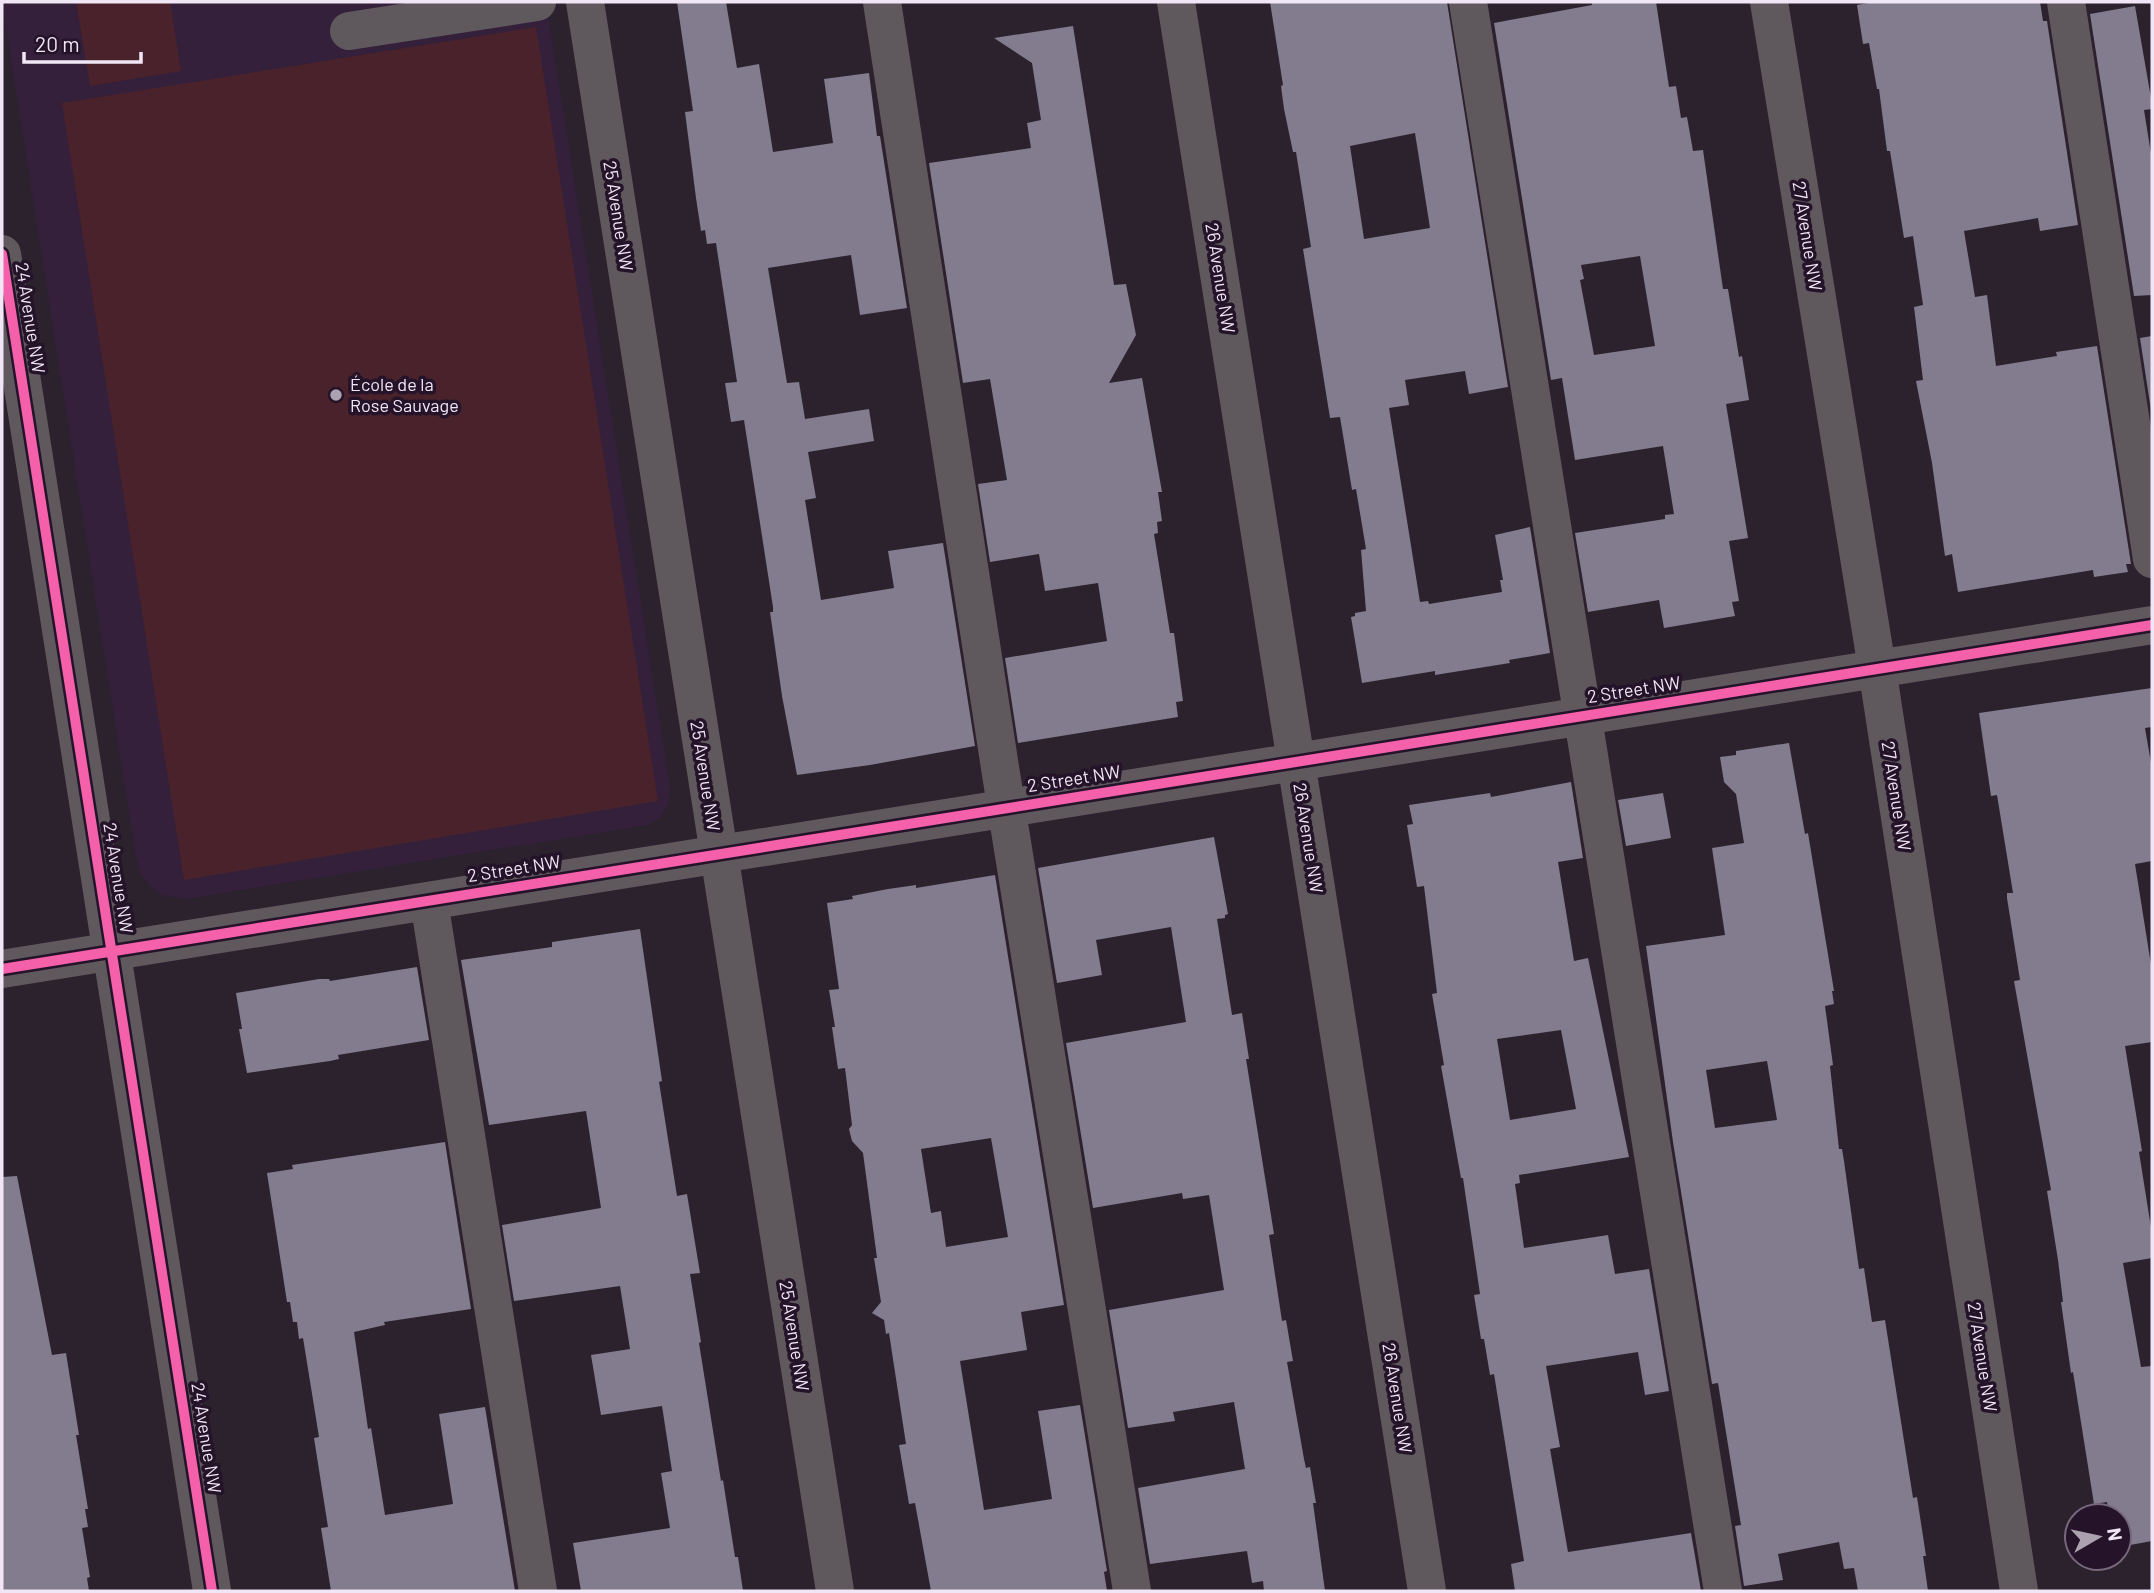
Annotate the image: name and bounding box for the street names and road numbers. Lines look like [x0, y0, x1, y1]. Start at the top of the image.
street label: 25 Avenue NW [599, 159, 639, 273]
street label: 27 Avenue NW [1788, 180, 1828, 292]
street label: 26 Avenue NW [1201, 221, 1241, 335]
street label: 24 Avenue NW [11, 261, 51, 375]
street label: 2 Street NW [1586, 671, 1682, 707]
street label: 25 Avenue NW [686, 719, 726, 833]
street label: 27 Avenue NW [1877, 740, 1917, 852]
street label: 2 Street NW [1026, 760, 1122, 796]
street label: 26 Avenue NW [1289, 781, 1329, 895]
street label: 24 Avenue NW [99, 821, 139, 935]
street label: 2 Street NW [466, 850, 562, 886]
street label: 25 Avenue NW [775, 1279, 815, 1393]
street label: 27 Avenue NW [1963, 1301, 2003, 1413]
street label: 26 Avenue NW [1378, 1341, 1418, 1455]
street label: 24 Avenue NW [187, 1381, 227, 1495]

